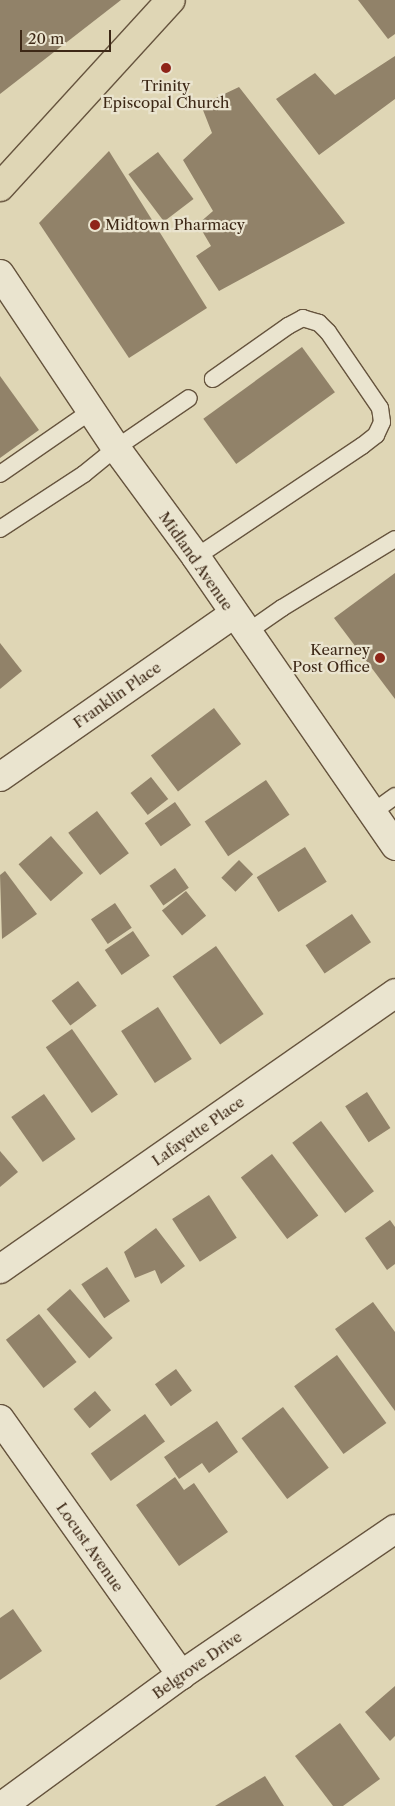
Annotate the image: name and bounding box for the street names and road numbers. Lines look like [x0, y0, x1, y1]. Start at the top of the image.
street label: Midland Avenue [155, 508, 237, 614]
street label: Franklin Place [70, 658, 164, 732]
street label: Lafayette Place [148, 1093, 248, 1169]
street label: Locust Avenue [52, 1499, 128, 1595]
street label: Belgrove Drive [149, 1627, 245, 1703]

